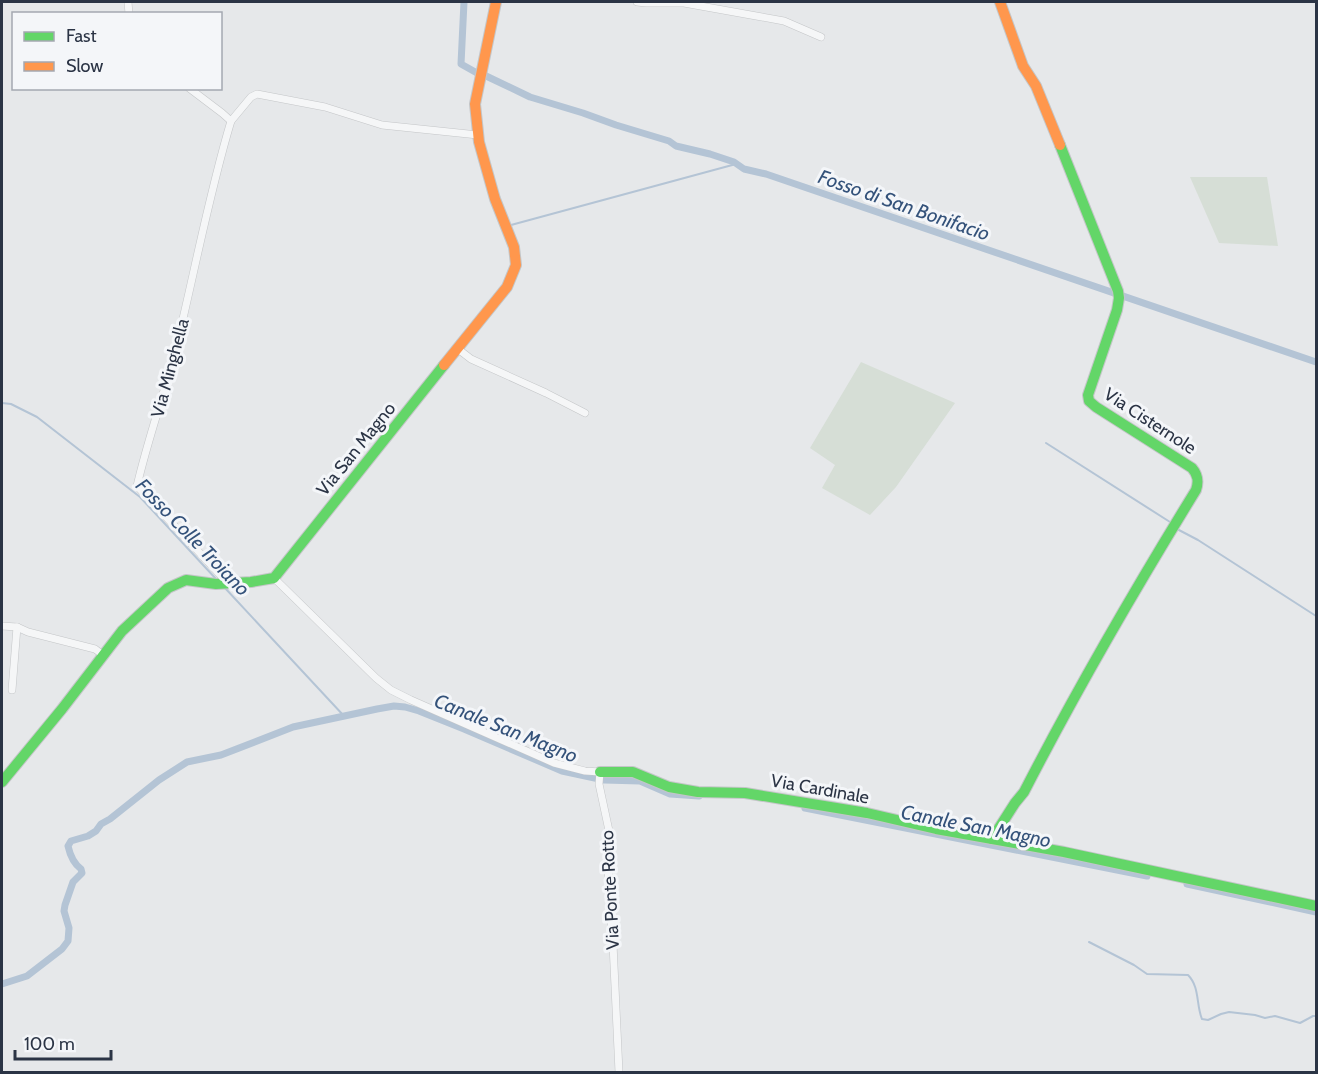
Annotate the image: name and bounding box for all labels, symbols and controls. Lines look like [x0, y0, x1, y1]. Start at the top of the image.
legend [12, 12, 222, 90]
text: Fast [66, 25, 97, 47]
text: Slow [66, 55, 103, 77]
water label: Fosso di San Bonifacio [815, 164, 993, 246]
street label: Via Minghella [146, 316, 194, 420]
street label: Via Cisternole [1100, 383, 1200, 459]
street label: Via San Magno [312, 398, 400, 500]
water label: Fosso Colle Troiano [131, 473, 255, 601]
water label: Canale San Magno [431, 688, 581, 768]
street label: Via Cardinale [769, 770, 871, 808]
water label: Canale San Magno [899, 800, 1053, 852]
street label: Via Ponte Rotto [596, 830, 624, 950]
scale bar [15, 1023, 111, 1061]
text: 100 m [24, 1033, 75, 1055]

